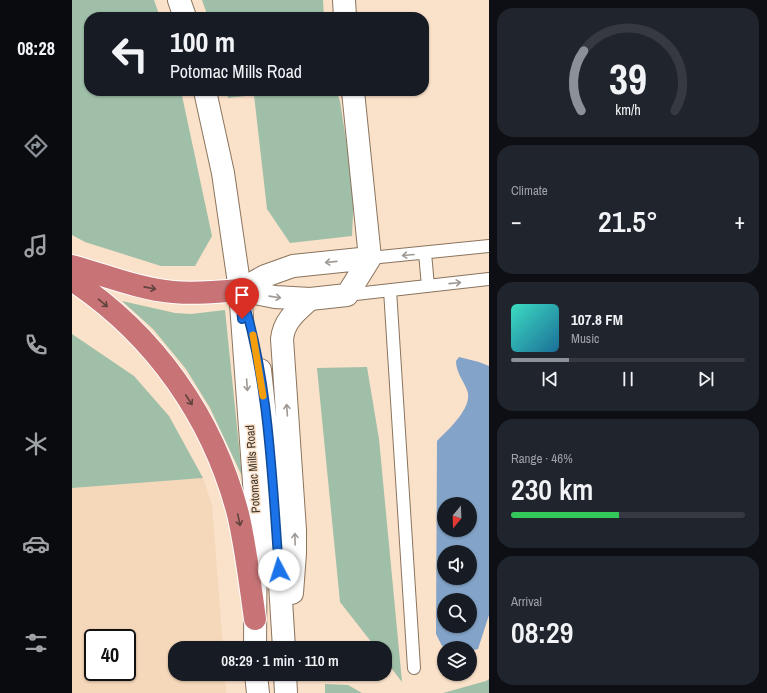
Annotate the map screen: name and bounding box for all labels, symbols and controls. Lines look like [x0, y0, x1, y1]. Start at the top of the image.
text: 100 m [170, 23, 235, 61]
icon: left [104, 28, 156, 80]
text: 08:28 [17, 36, 55, 61]
text: 39 [609, 50, 647, 106]
text: Potomac Mills Road [170, 59, 302, 84]
text: km/h [615, 99, 641, 118]
icon: directions [22, 132, 50, 160]
text: Climate [511, 182, 548, 199]
text: 21.5° [598, 201, 658, 241]
text: − [511, 206, 522, 236]
text: + [734, 206, 745, 236]
icon: music [22, 232, 50, 260]
one-way arrow [402, 251, 415, 258]
one-way arrow [325, 259, 338, 266]
pin [225, 278, 259, 319]
one-way arrow [448, 279, 461, 287]
one-way arrow [143, 284, 156, 292]
icon: arrive [231, 284, 253, 306]
one-way arrow [268, 293, 281, 300]
one-way arrow [98, 299, 109, 308]
text: 107.8 FM [571, 309, 623, 330]
text: Music [571, 330, 599, 347]
icon: phone [22, 331, 50, 359]
icon: previous [539, 368, 561, 390]
icon: pause [617, 368, 639, 390]
icon: next [695, 368, 717, 390]
one-way arrow [243, 378, 250, 391]
one-way arrow [186, 394, 194, 406]
one-way arrow [283, 404, 290, 417]
street label: Potomac Mills Road [242, 425, 264, 513]
icon: climate [22, 430, 50, 458]
text: Range · 46% [511, 450, 573, 467]
text: 230 km [511, 469, 593, 509]
north arrow [437, 497, 477, 537]
map controls [437, 497, 477, 681]
one-way arrow [235, 513, 243, 526]
icon: car [22, 530, 50, 558]
one-way arrow [291, 533, 299, 546]
button: sound [437, 545, 477, 585]
position arrow [258, 549, 300, 591]
button: search [437, 593, 477, 633]
text: Arrival [511, 593, 542, 610]
text: 08:29 [511, 612, 573, 652]
icon: filters [22, 629, 50, 657]
speed limit sign: 40 [84, 629, 136, 681]
button: layers [437, 641, 477, 681]
text: 08:29 · 1 min · 110 m [221, 650, 339, 671]

